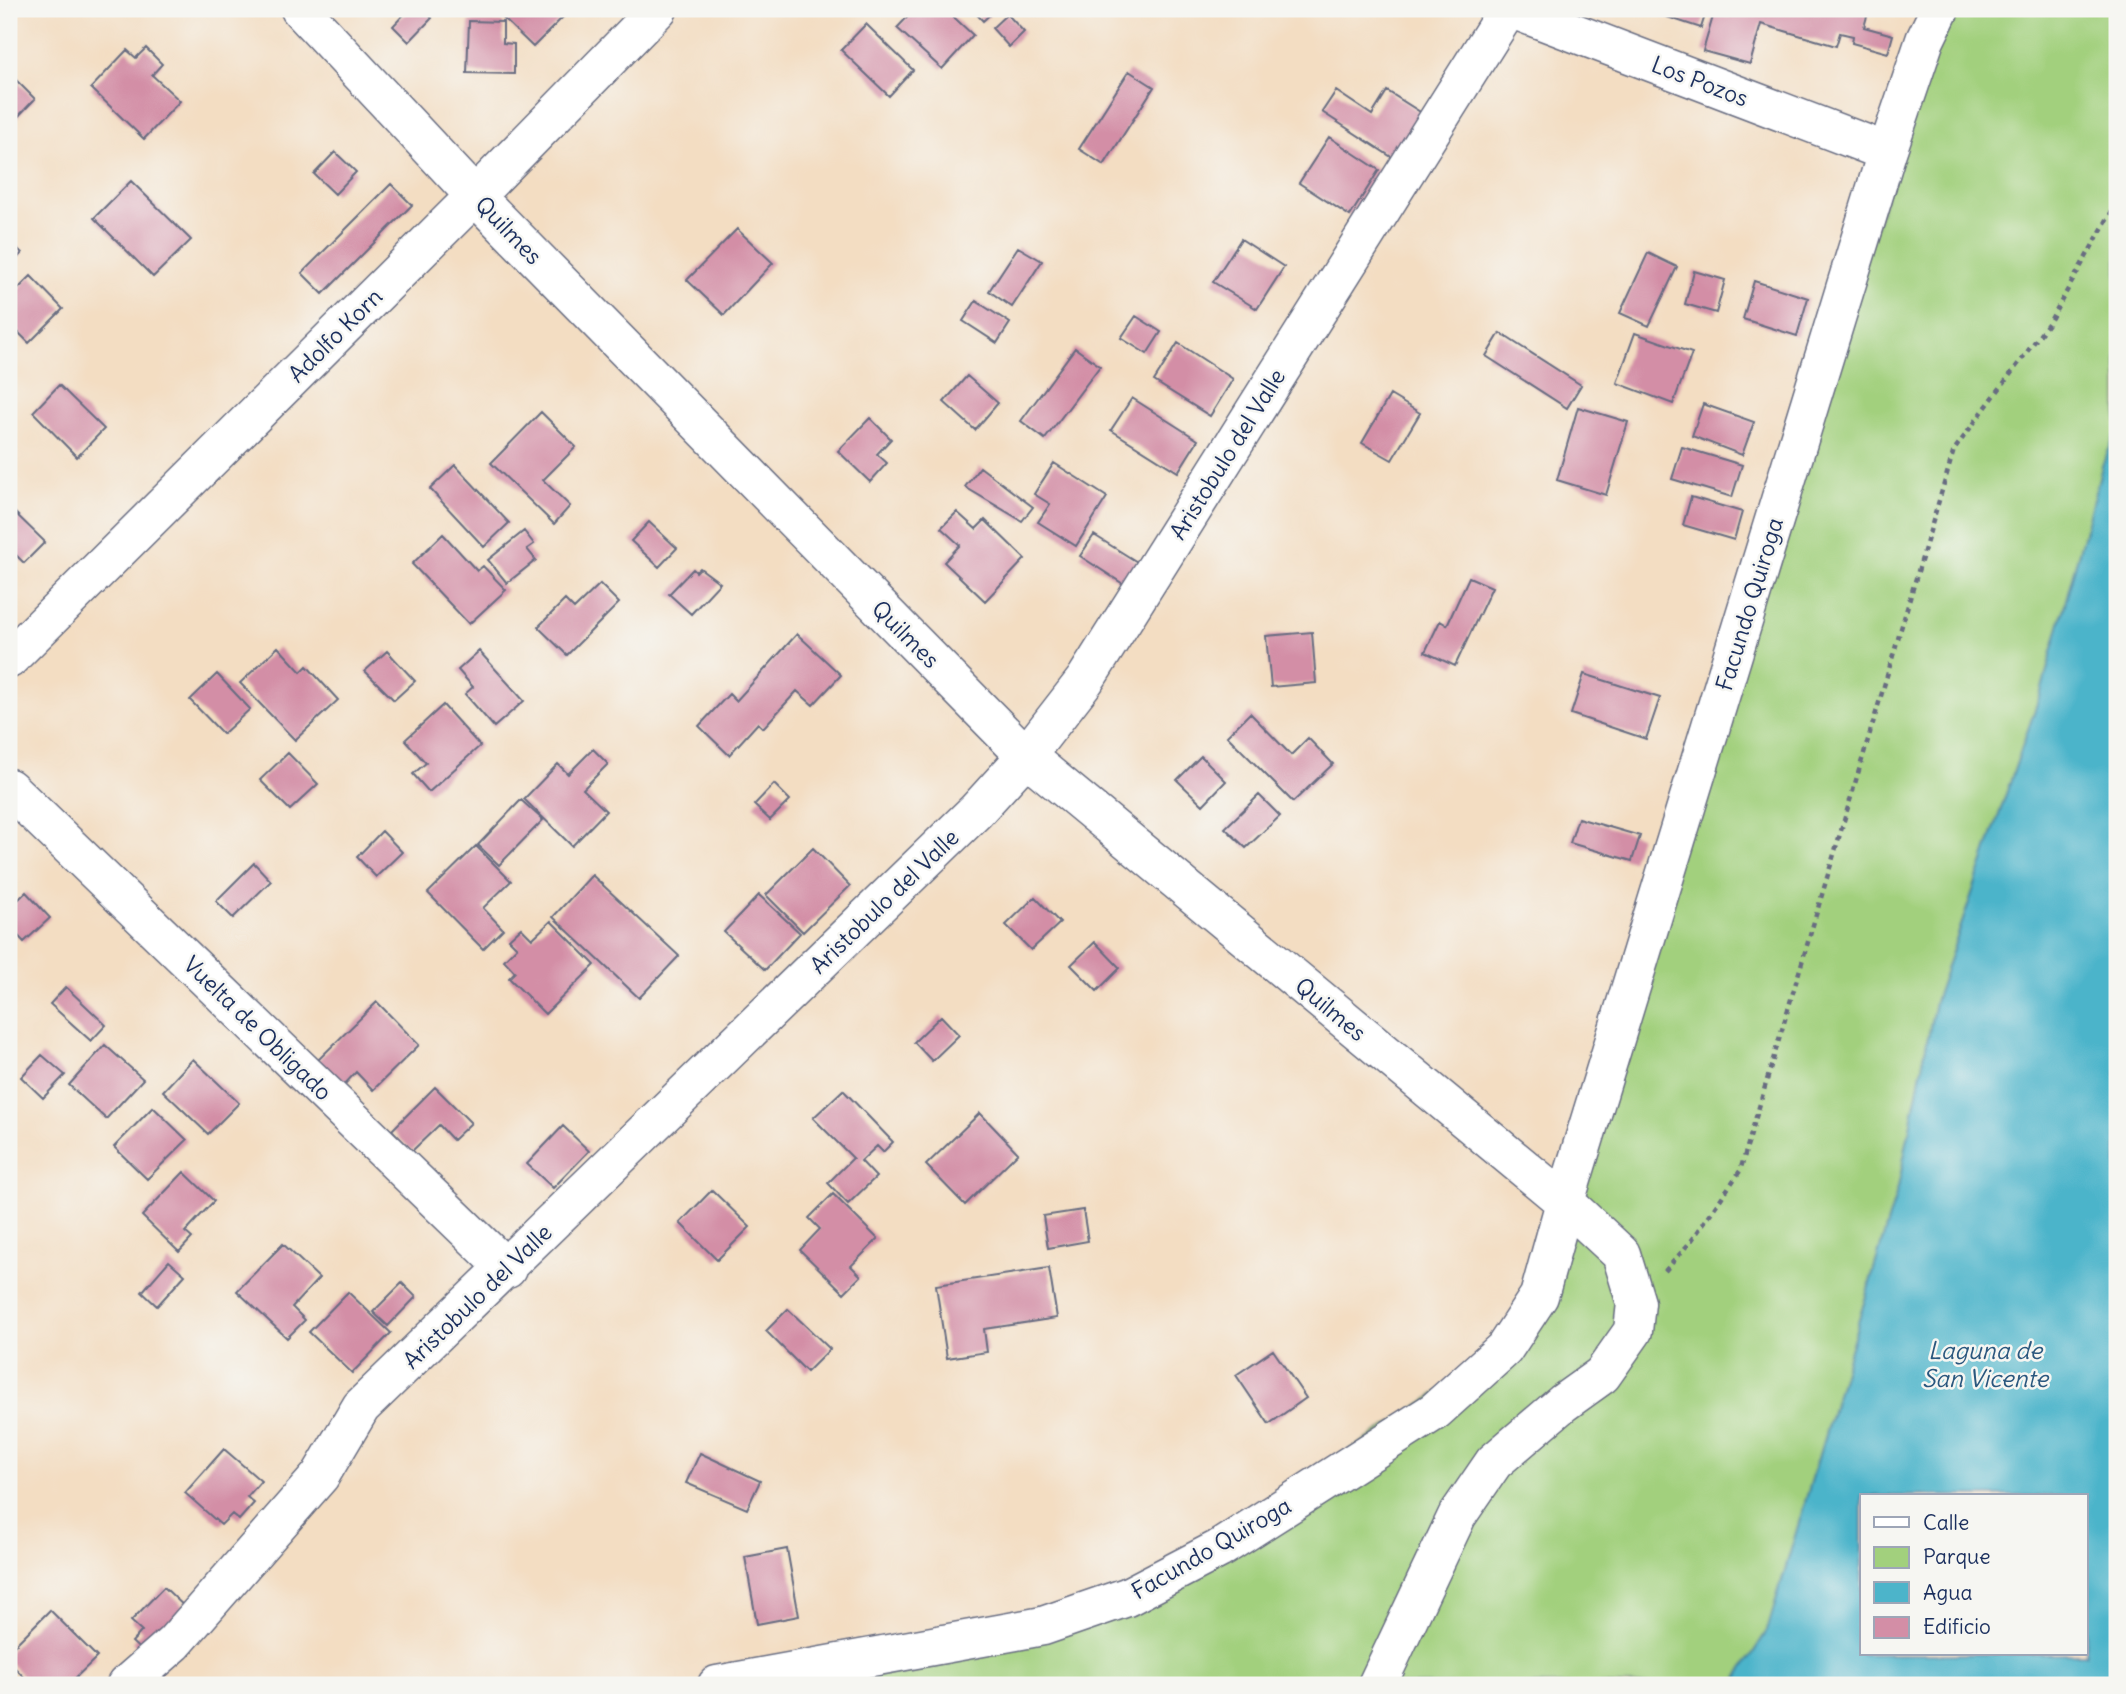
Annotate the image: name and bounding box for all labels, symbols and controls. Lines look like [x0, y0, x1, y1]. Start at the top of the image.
street label: Los Pozos [1647, 49, 1753, 113]
street label: Quilmes [469, 190, 549, 270]
street label: Adolfo Korn [282, 282, 388, 388]
street label: Aristobulo del Valle [1163, 363, 1291, 545]
street label: Facundo Quiroga [1709, 514, 1789, 694]
street label: Quilmes [866, 594, 946, 674]
street label: Aristobulo del Valle [803, 823, 965, 979]
street label: Vuelta de Obligado [178, 950, 338, 1106]
street label: Quilmes [1289, 971, 1373, 1047]
street label: Aristobulo del Valle [396, 1218, 558, 1374]
water label: Laguna de San Vicente [1922, 1335, 2050, 1393]
street label: Facundo Quiroga [1126, 1491, 1296, 1605]
legend [1860, 1494, 2088, 1656]
text: Calle [1923, 1509, 1969, 1536]
text: Parque [1923, 1543, 1991, 1570]
text: Agua [1923, 1579, 1972, 1606]
text: Edificio [1923, 1613, 1991, 1640]

